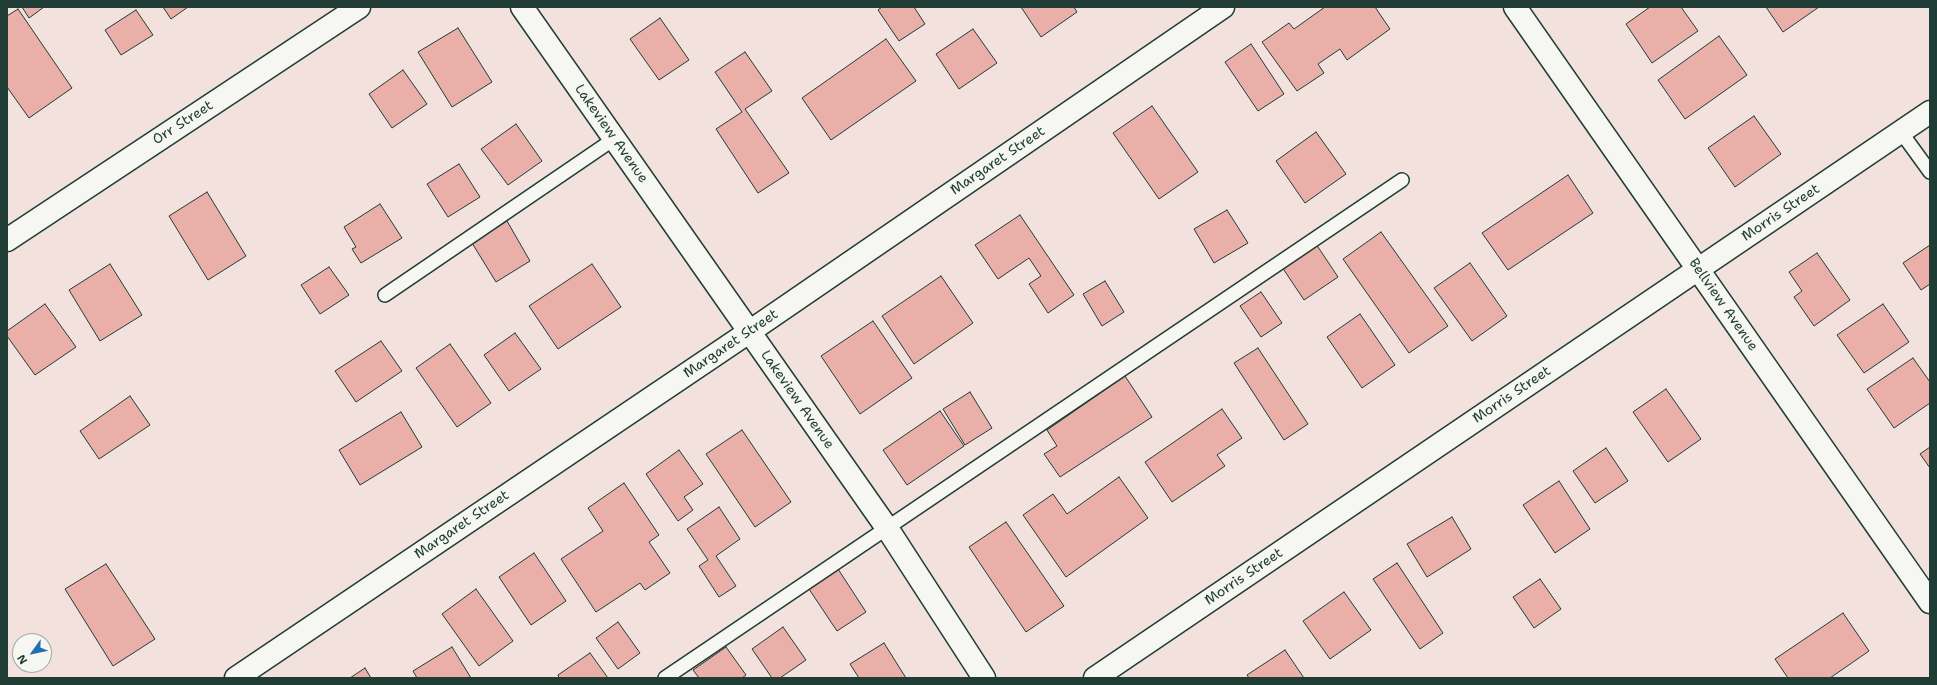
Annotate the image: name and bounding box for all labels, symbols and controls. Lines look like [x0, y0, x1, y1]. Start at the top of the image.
street label: Lakeview Avenue [571, 81, 651, 187]
street label: Orr Street [150, 97, 216, 149]
street label: Margaret Street [947, 123, 1049, 199]
street label: Morris Street [1739, 181, 1823, 245]
street label: Bellview Avenue [1685, 255, 1761, 355]
street label: Margaret Street [680, 306, 782, 382]
street label: Lakeview Avenue [757, 347, 837, 453]
street label: Morris Street [1470, 363, 1554, 427]
street label: Margaret Street [411, 487, 513, 563]
street label: Morris Street [1202, 545, 1286, 609]
north arrow [12, 633, 52, 673]
text: N [14, 652, 31, 667]

